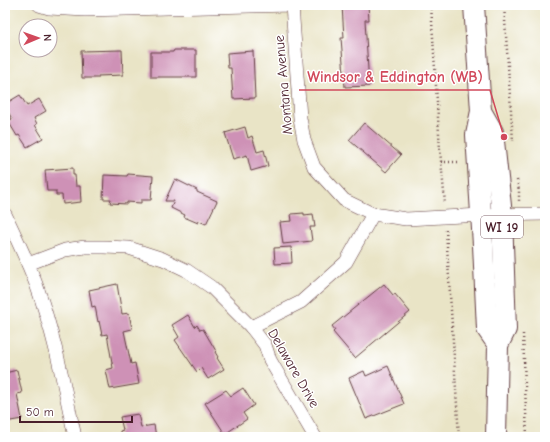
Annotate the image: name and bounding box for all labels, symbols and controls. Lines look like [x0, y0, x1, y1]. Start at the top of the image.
north arrow [18, 18, 58, 58]
text: N [41, 34, 54, 41]
street label: Montana Avenue [271, 34, 296, 135]
callout: Windsor & Eddington (WB) [299, 63, 490, 90]
text: Windsor & Eddington (WB) [307, 68, 483, 86]
road number: WI 19 [481, 216, 523, 238]
street label: Delaware Drive [264, 326, 323, 411]
scale bar [20, 398, 132, 424]
text: 50 m [26, 405, 54, 419]

